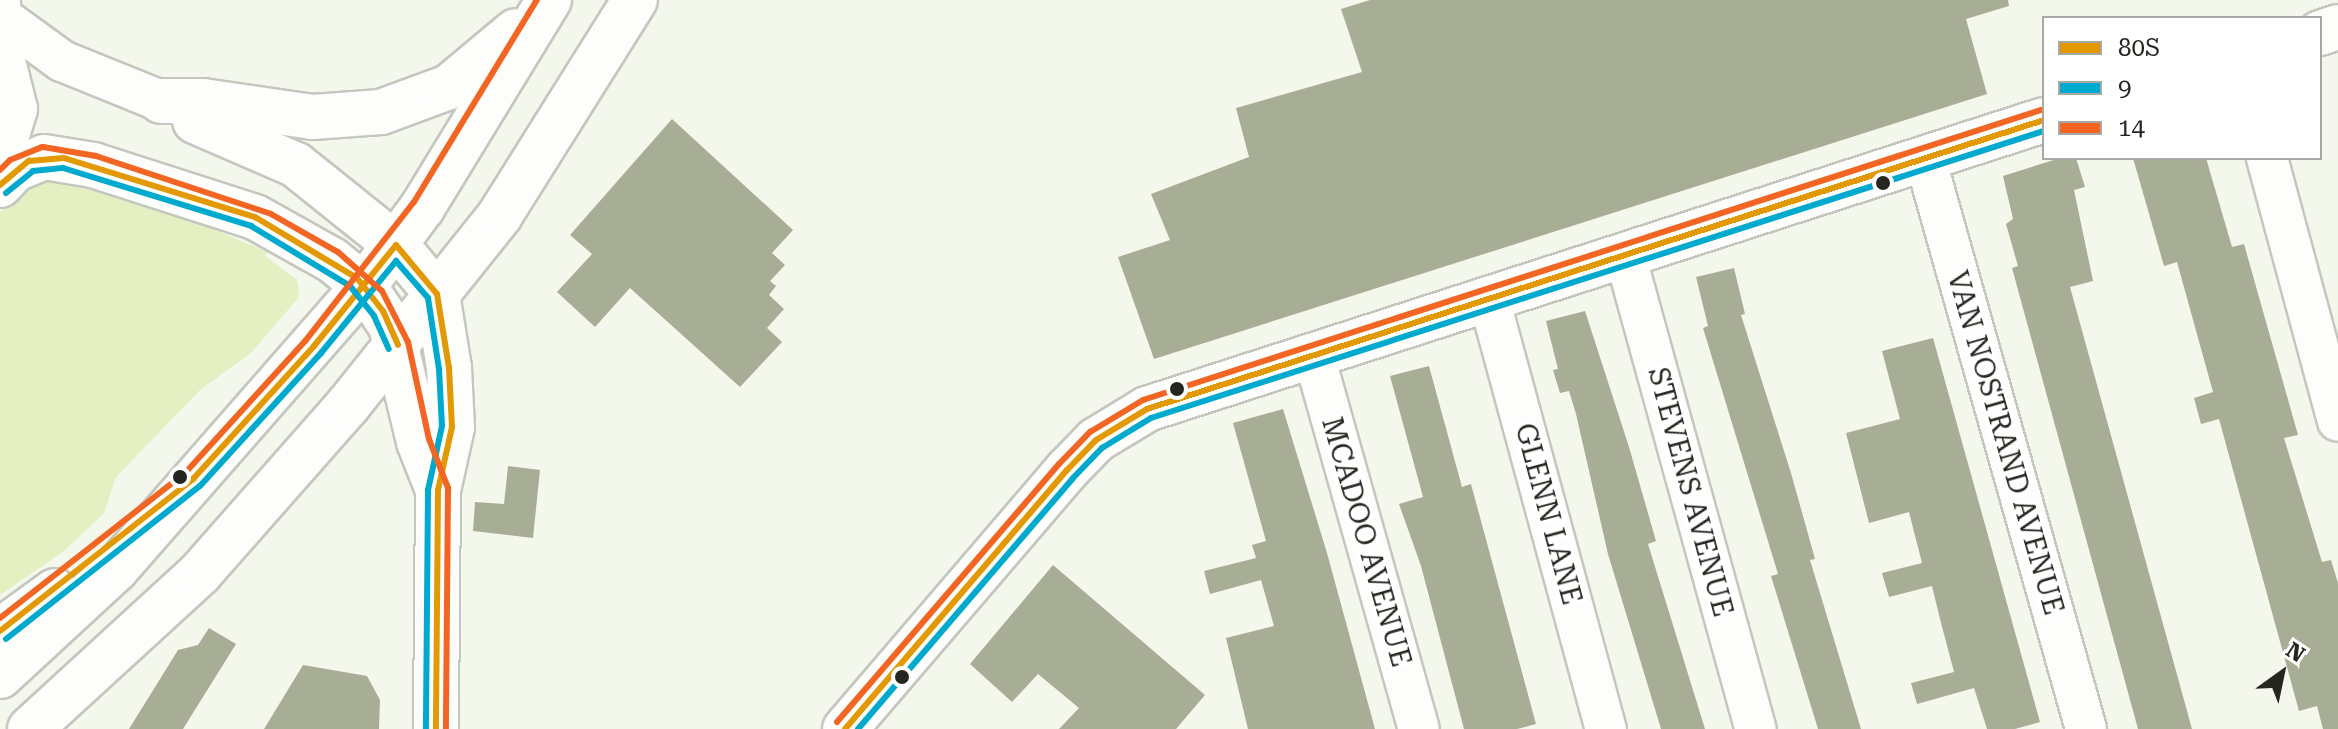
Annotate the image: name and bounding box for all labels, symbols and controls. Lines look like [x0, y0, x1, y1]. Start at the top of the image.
legend [2042, 16, 2322, 160]
text: 80S [2118, 34, 2160, 62]
text: 9 [2118, 74, 2131, 102]
text: 14 [2118, 114, 2145, 142]
unlabelled marker [1875, 175, 1891, 191]
street label: VAN NOSTRAND AVENUE [1940, 267, 2070, 619]
street label: STEVENS AVENUE [1641, 364, 1739, 620]
unlabelled marker [1169, 381, 1185, 397]
street label: MCADOO AVENUE [1314, 413, 1418, 671]
street label: GLENN LANE [1508, 420, 1588, 608]
unlabelled marker [172, 469, 188, 485]
north arrow [2242, 633, 2322, 713]
text: N [2281, 637, 2309, 668]
unlabelled marker [894, 669, 910, 685]

